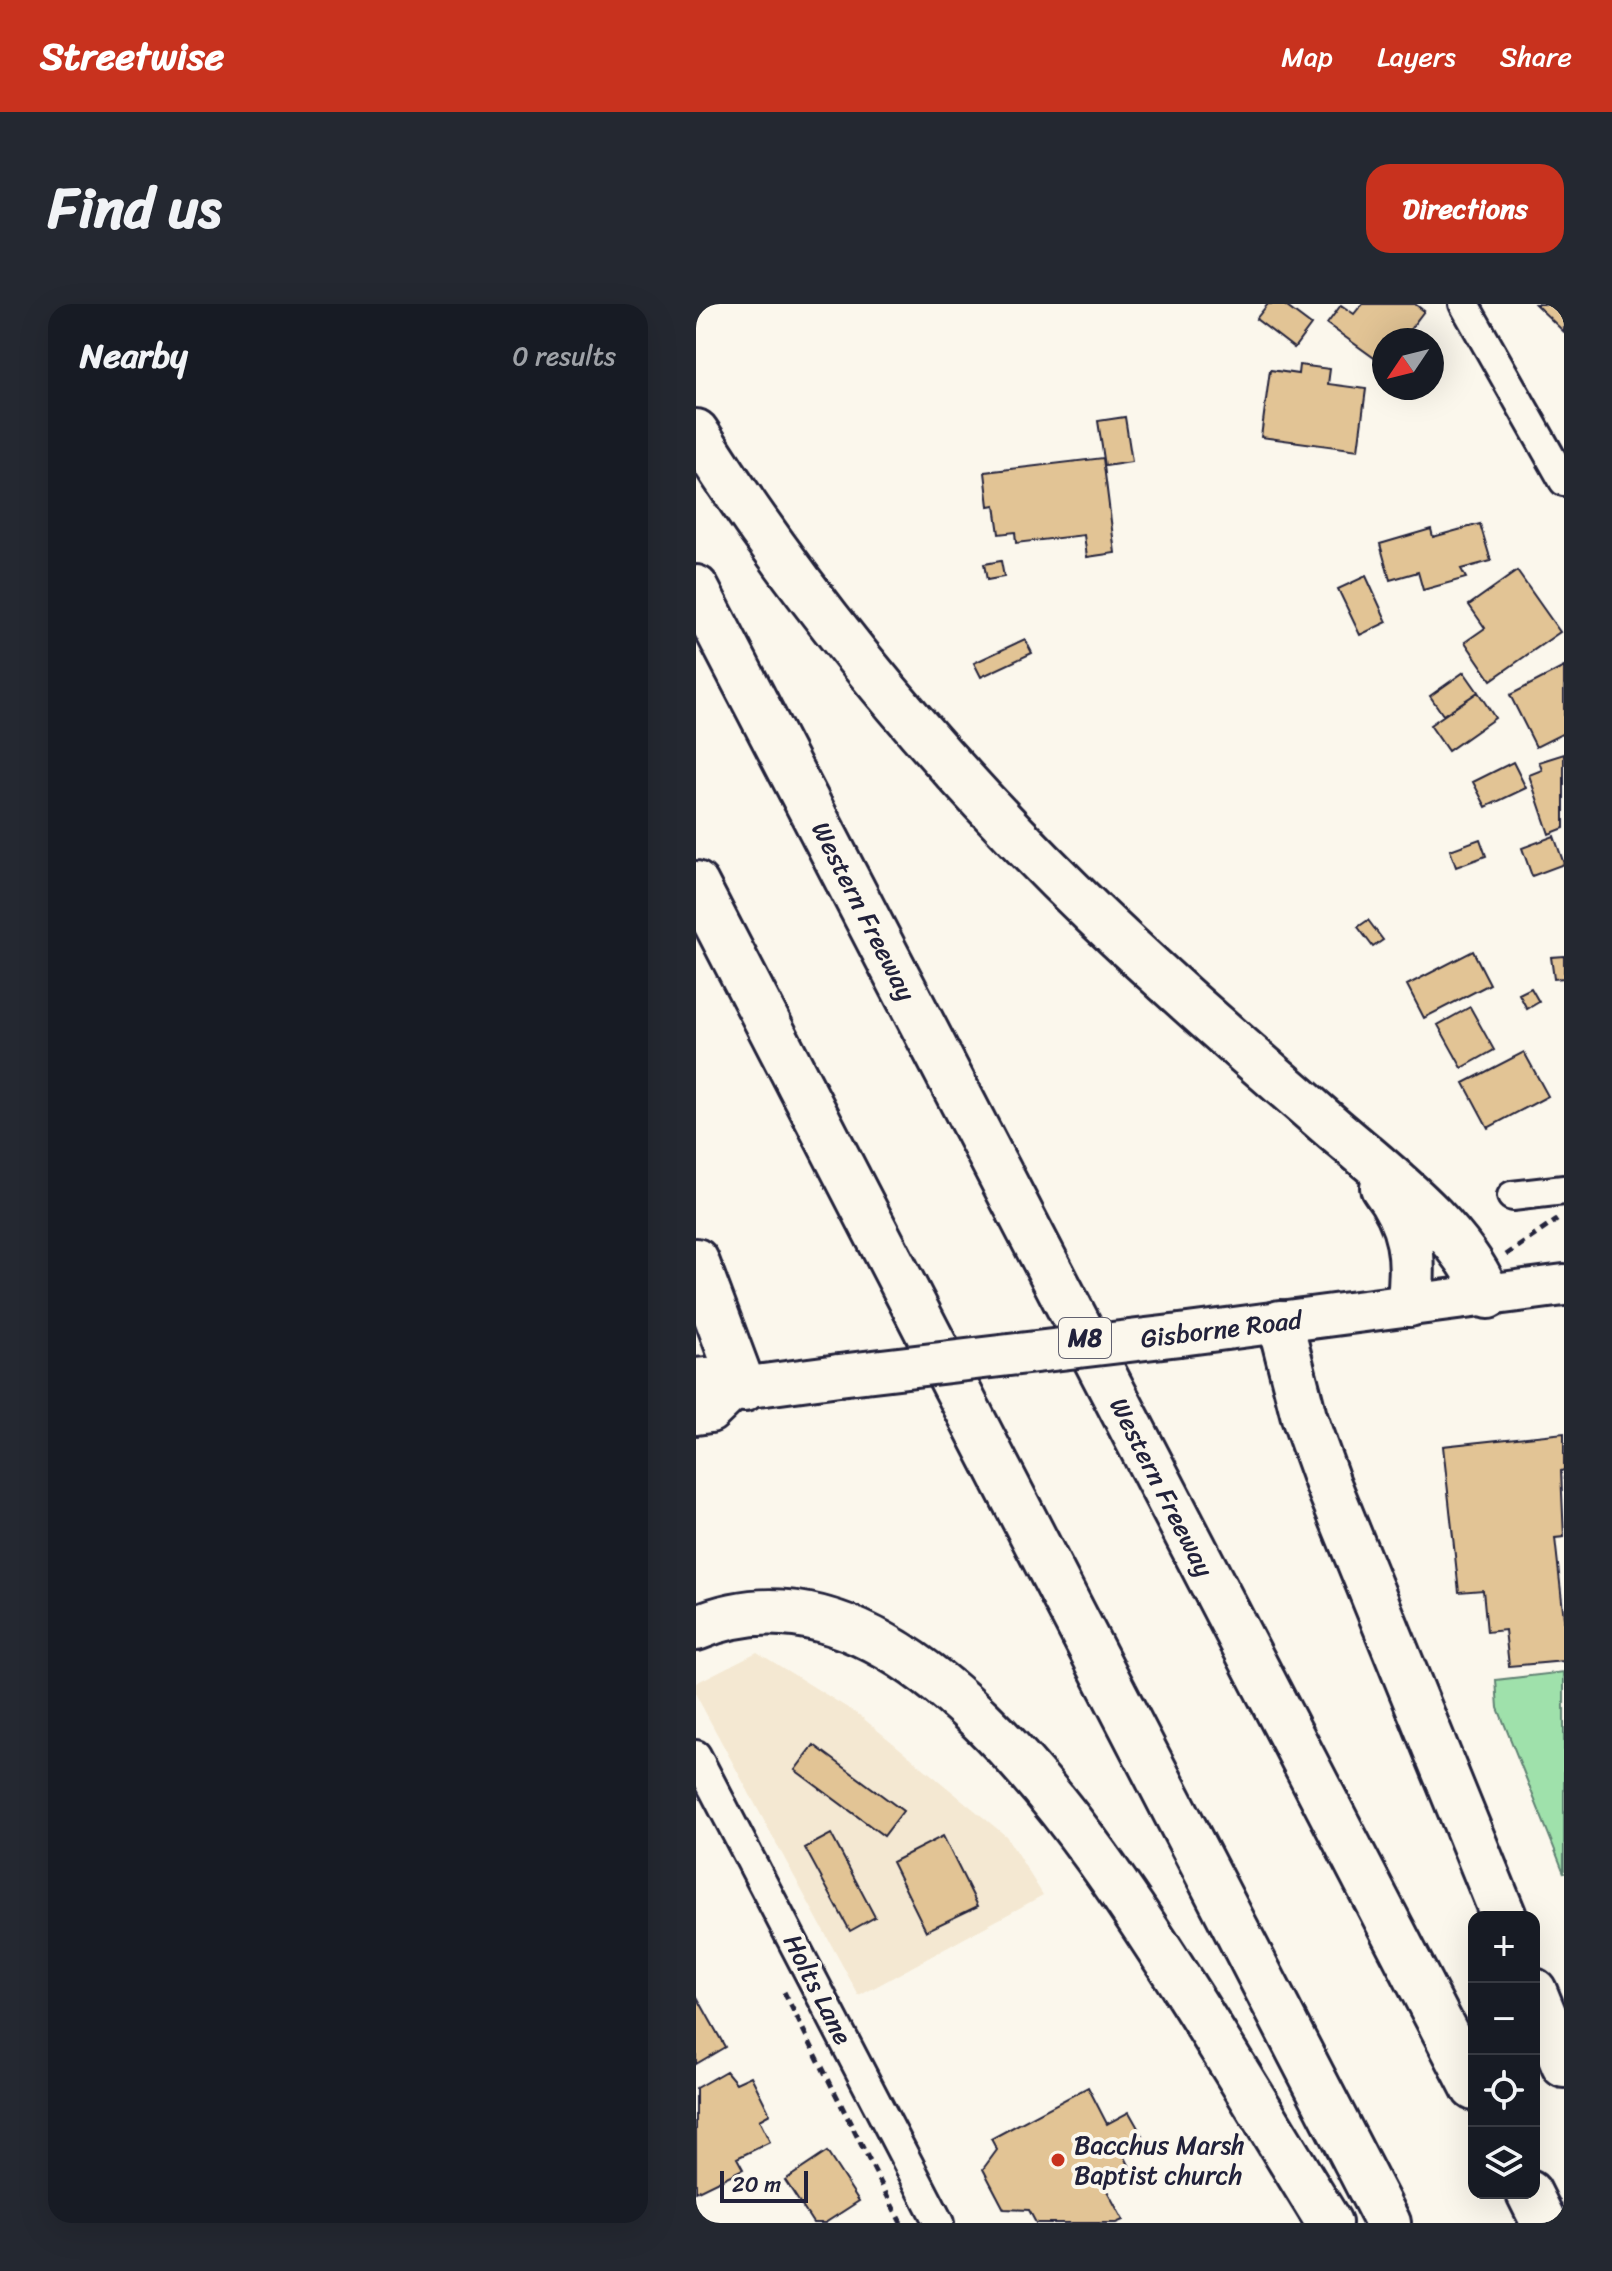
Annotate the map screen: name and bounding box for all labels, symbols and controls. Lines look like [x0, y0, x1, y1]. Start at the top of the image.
text: Streetwise [40, 23, 224, 90]
text: Map [1281, 32, 1333, 81]
text: Layers [1377, 32, 1456, 81]
text: Share [1500, 32, 1572, 81]
text: Find us [48, 159, 221, 258]
button: Directions [1366, 164, 1564, 253]
text: Nearby [80, 326, 188, 386]
north arrow [1372, 328, 1444, 400]
text: 0 results [512, 333, 616, 379]
street label: Western Freeway [799, 813, 929, 1010]
street label: Gisborne Road [1138, 1296, 1307, 1362]
road number: M8 [1059, 1318, 1111, 1358]
street label: Western Freeway [1097, 1389, 1227, 1586]
map controls [1468, 1911, 1540, 2199]
button: + [1468, 1911, 1540, 1983]
street label: Holts Lane [770, 1925, 866, 2053]
button: − [1468, 1983, 1540, 2055]
button: locate [1468, 2055, 1540, 2127]
place label: Bacchus Marsh Baptist church [1074, 2122, 1245, 2198]
button: layers [1468, 2127, 1540, 2199]
marker: Bacchus Marsh Baptist church [1049, 2151, 1067, 2169]
text: 20 m [732, 2165, 781, 2204]
scale bar [720, 2167, 808, 2203]

